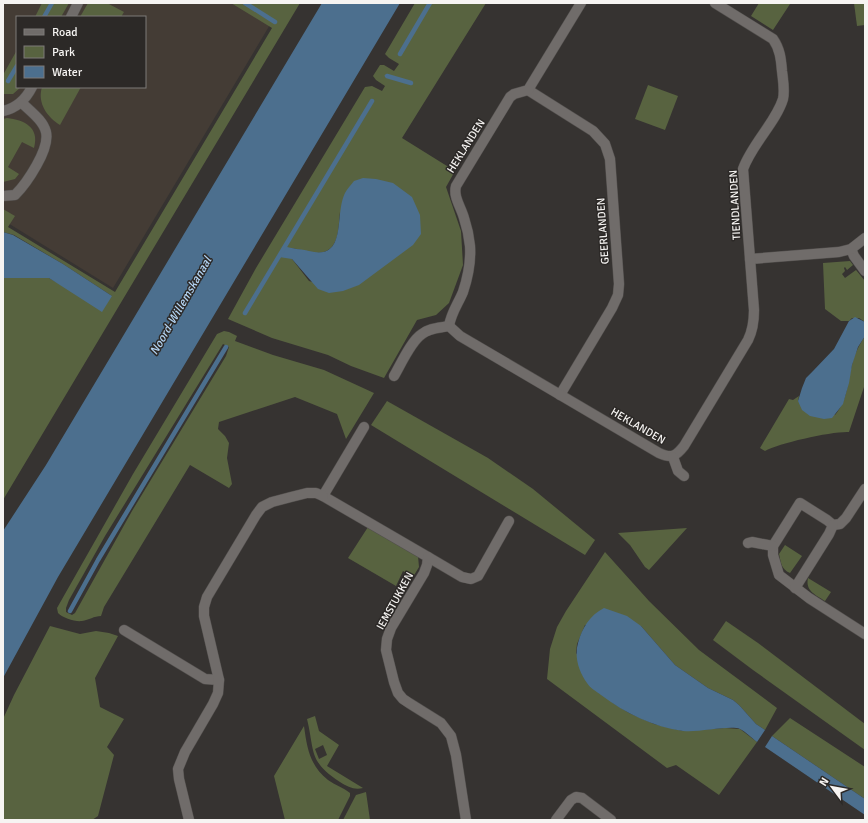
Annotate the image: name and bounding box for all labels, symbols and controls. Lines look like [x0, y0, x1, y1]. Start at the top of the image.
legend [16, 16, 146, 88]
text: Road [52, 25, 78, 40]
text: Park [52, 45, 75, 60]
text: Water [52, 65, 83, 80]
street label: HEKLANDEN [444, 117, 488, 175]
street label: TIENDLANDEN [727, 170, 743, 240]
street label: GEERLANDEN [594, 197, 612, 265]
water label: Noord-Willemskanaal [147, 253, 216, 358]
street label: HEKLANDEN [608, 405, 668, 447]
street label: IEMSTUKKEN [374, 570, 416, 632]
north arrow [812, 767, 852, 807]
text: N [816, 775, 831, 789]

